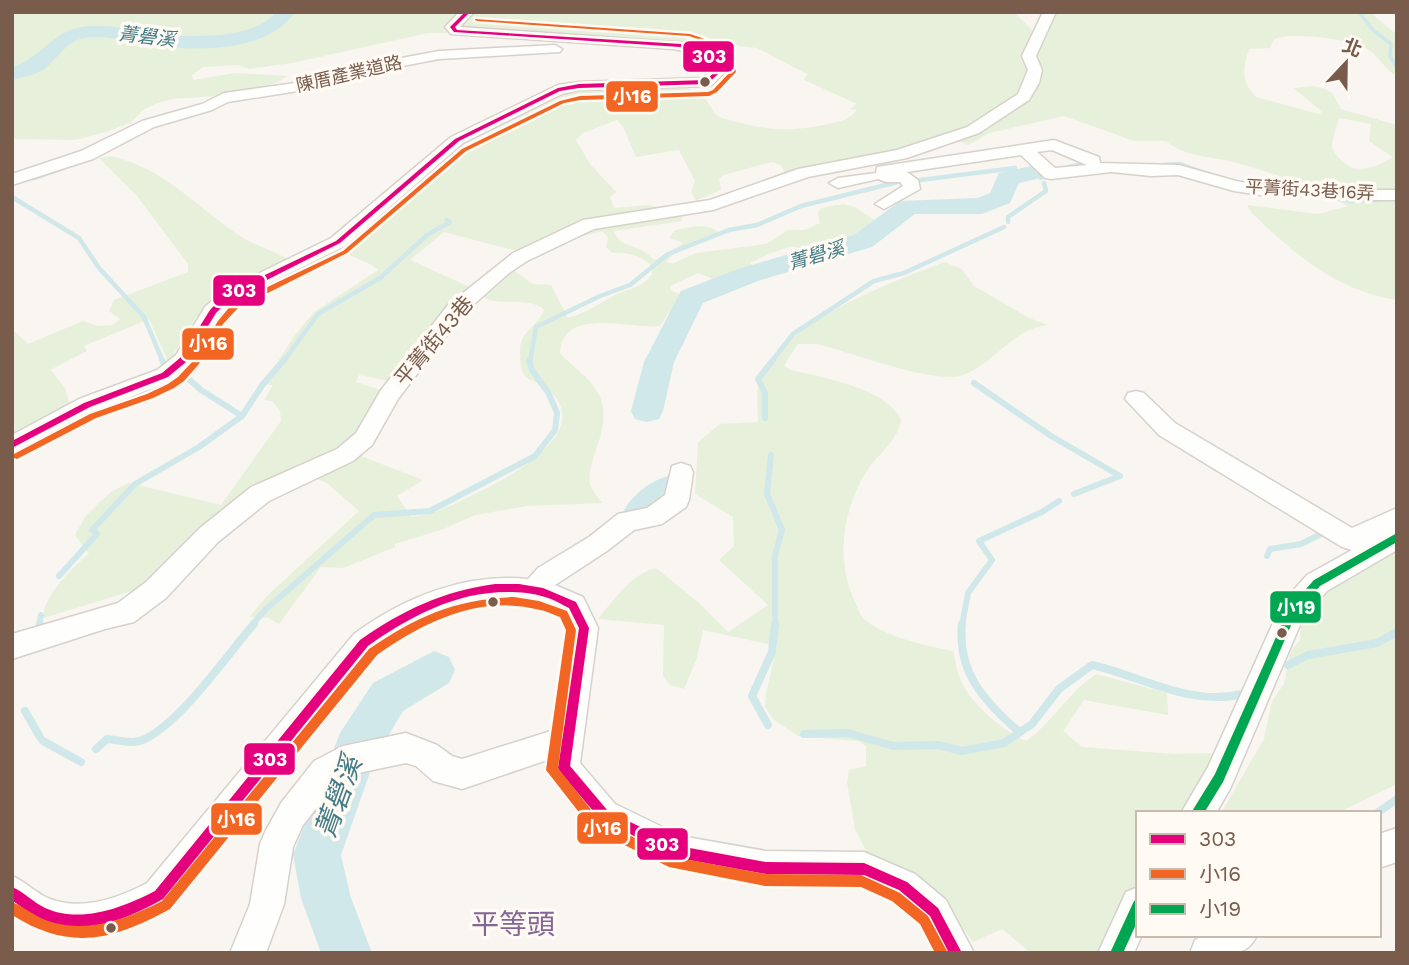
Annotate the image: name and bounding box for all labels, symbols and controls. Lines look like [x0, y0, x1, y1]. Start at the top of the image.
water label: 菁礐溪 [117, 22, 180, 52]
north arrow [1311, 28, 1381, 98]
text: 北 [1339, 33, 1365, 62]
line badge: 303 [682, 40, 735, 73]
text: 303 [692, 45, 726, 68]
street label: 陳厝產業道路 [294, 51, 404, 96]
unlabelled marker [698, 75, 712, 89]
line badge: 小16 [605, 80, 659, 113]
text: 小16 [613, 85, 652, 108]
street label: 平菁街43巷16弄 [1245, 176, 1375, 203]
water label: 菁礐溪 [786, 236, 850, 274]
line badge: 303 [212, 274, 266, 307]
text: 303 [222, 279, 256, 302]
street label: 平菁街43巷 [389, 291, 478, 390]
line badge: 小16 [181, 327, 235, 361]
text: 小16 [189, 332, 228, 355]
line badge: 小19 [1269, 590, 1322, 624]
unlabelled marker [486, 595, 500, 609]
text: 小19 [1277, 596, 1315, 619]
unlabelled marker [1275, 626, 1289, 640]
line badge: 303 [243, 742, 296, 776]
text: 303 [253, 748, 287, 771]
water label: 菁礐溪 [309, 748, 370, 842]
line badge: 小16 [210, 802, 263, 836]
text: 小16 [217, 808, 256, 831]
line badge: 小16 [576, 811, 629, 845]
legend [1136, 811, 1381, 937]
text: 小16 [583, 817, 622, 840]
text: 303 [1199, 826, 1236, 851]
line badge: 303 [636, 827, 689, 861]
text: 303 [645, 833, 679, 856]
text: 小16 [1199, 861, 1241, 886]
text: 小19 [1199, 896, 1241, 921]
district label: 平等頭 [471, 908, 555, 941]
unlabelled marker [104, 921, 118, 935]

